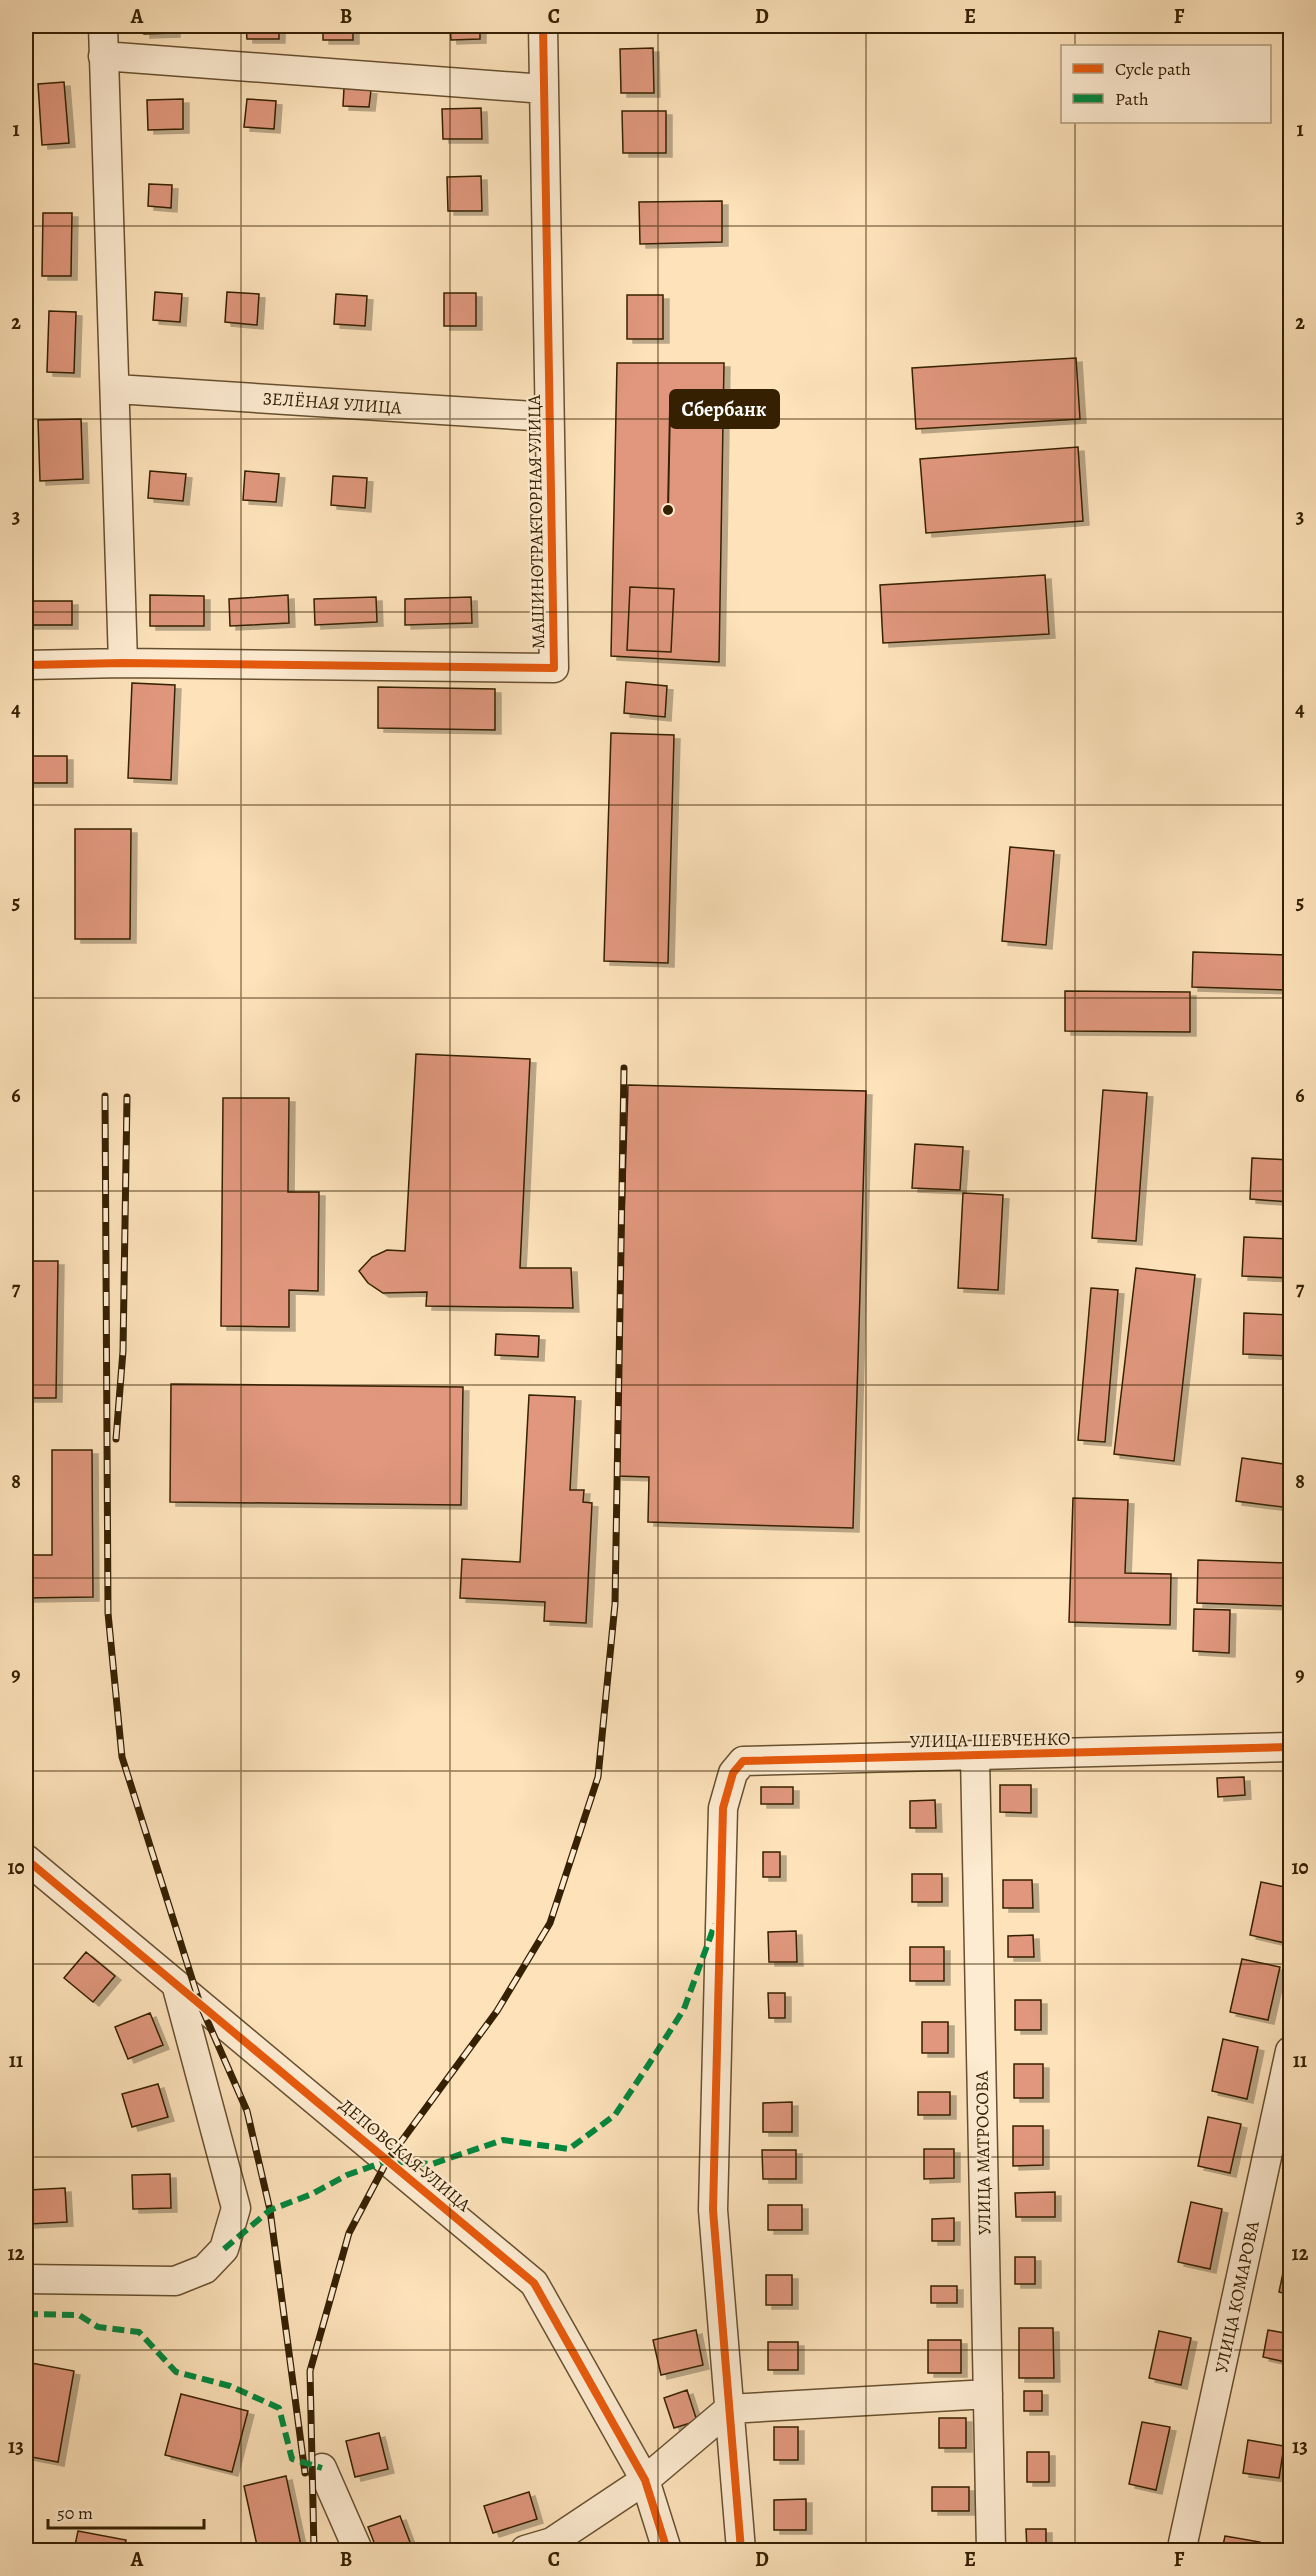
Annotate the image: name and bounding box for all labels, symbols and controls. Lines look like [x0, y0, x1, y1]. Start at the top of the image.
text: A [130, 3, 144, 30]
text: B [340, 3, 352, 30]
text: C [548, 3, 560, 30]
text: D [755, 3, 769, 30]
text: E [964, 3, 976, 30]
text: F [1174, 3, 1185, 30]
legend [1061, 45, 1271, 123]
text: Cycle path [1115, 57, 1191, 81]
text: Path [1115, 87, 1149, 111]
text: 1 [12, 116, 20, 143]
text: 1 [1296, 116, 1304, 143]
text: 2 [11, 309, 21, 336]
text: 2 [1295, 309, 1305, 336]
street label: ЗЕЛЁНАЯ УЛИЦА [262, 386, 403, 420]
callout: Сбербанк [670, 390, 779, 428]
street label: МАШИНОТРАКТОРНАЯ УЛИЦА [522, 394, 550, 649]
text: Сбербанк [681, 396, 767, 423]
text: 3 [12, 503, 20, 530]
text: 3 [1296, 503, 1304, 530]
text: 4 [11, 696, 21, 723]
text: 4 [1295, 696, 1305, 723]
text: 5 [12, 889, 20, 916]
text: 5 [1296, 889, 1304, 916]
text: 6 [11, 1082, 21, 1109]
text: 6 [1295, 1082, 1305, 1109]
text: 7 [12, 1275, 21, 1302]
text: 7 [1296, 1275, 1305, 1302]
text: 8 [11, 1468, 21, 1495]
text: 8 [1295, 1468, 1305, 1495]
text: 9 [11, 1661, 21, 1688]
text: 9 [1295, 1661, 1305, 1688]
street label: УЛИЦА ШЕВЧЕНКО [909, 1727, 1071, 1753]
text: 10 [7, 1854, 25, 1881]
text: 10 [1291, 1854, 1309, 1881]
text: 11 [9, 2047, 23, 2074]
text: 11 [1293, 2047, 1307, 2074]
street label: УЛИЦА МАТРОСОВА [970, 2070, 996, 2235]
street label: ДЕПОВСКАЯ УЛИЦА [334, 2093, 476, 2217]
street label: УЛИЦА КОМАРОВА [1209, 2218, 1265, 2375]
text: 12 [8, 2240, 25, 2267]
text: 12 [1292, 2240, 1309, 2267]
text: 13 [8, 2433, 24, 2460]
text: 13 [1292, 2433, 1308, 2460]
scale bar [48, 2492, 204, 2530]
text: 50 m [57, 2501, 93, 2525]
text: A [130, 2546, 144, 2573]
text: B [340, 2546, 352, 2573]
text: C [548, 2546, 560, 2573]
text: D [755, 2546, 769, 2573]
text: E [964, 2546, 976, 2573]
text: F [1174, 2546, 1185, 2573]

